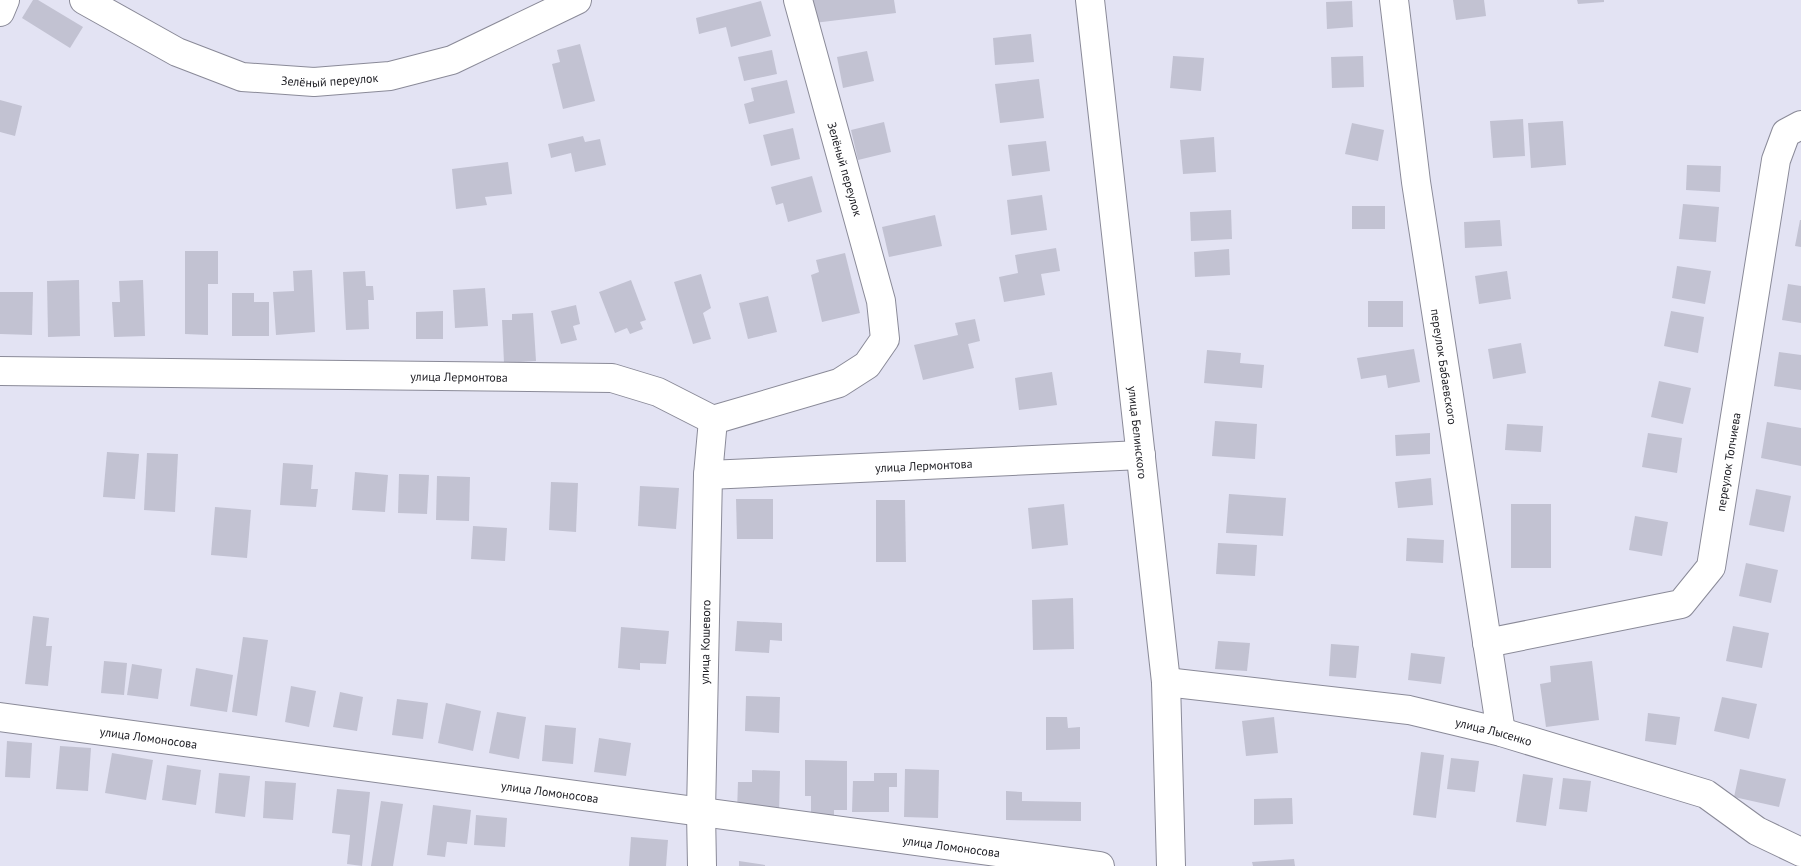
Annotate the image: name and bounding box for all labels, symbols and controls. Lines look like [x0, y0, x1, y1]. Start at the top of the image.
street label: Зелёный переулок [281, 69, 379, 90]
street label: Зелёный переулок [824, 120, 866, 218]
street label: переулок Бабаевского [1428, 308, 1461, 425]
street label: улица Лермонтова [410, 368, 508, 384]
street label: улица Белинского [1126, 385, 1151, 480]
street label: переулок Топчиева [1713, 411, 1743, 512]
street label: улица Лермонтова [875, 455, 973, 475]
street label: улица Кошевого [696, 599, 713, 685]
street label: улица Лысенко [1454, 714, 1534, 749]
street label: улица Ломоносова [99, 723, 198, 751]
street label: улица Ломоносова [500, 777, 600, 806]
street label: улица Ломоносова [902, 832, 1001, 860]

